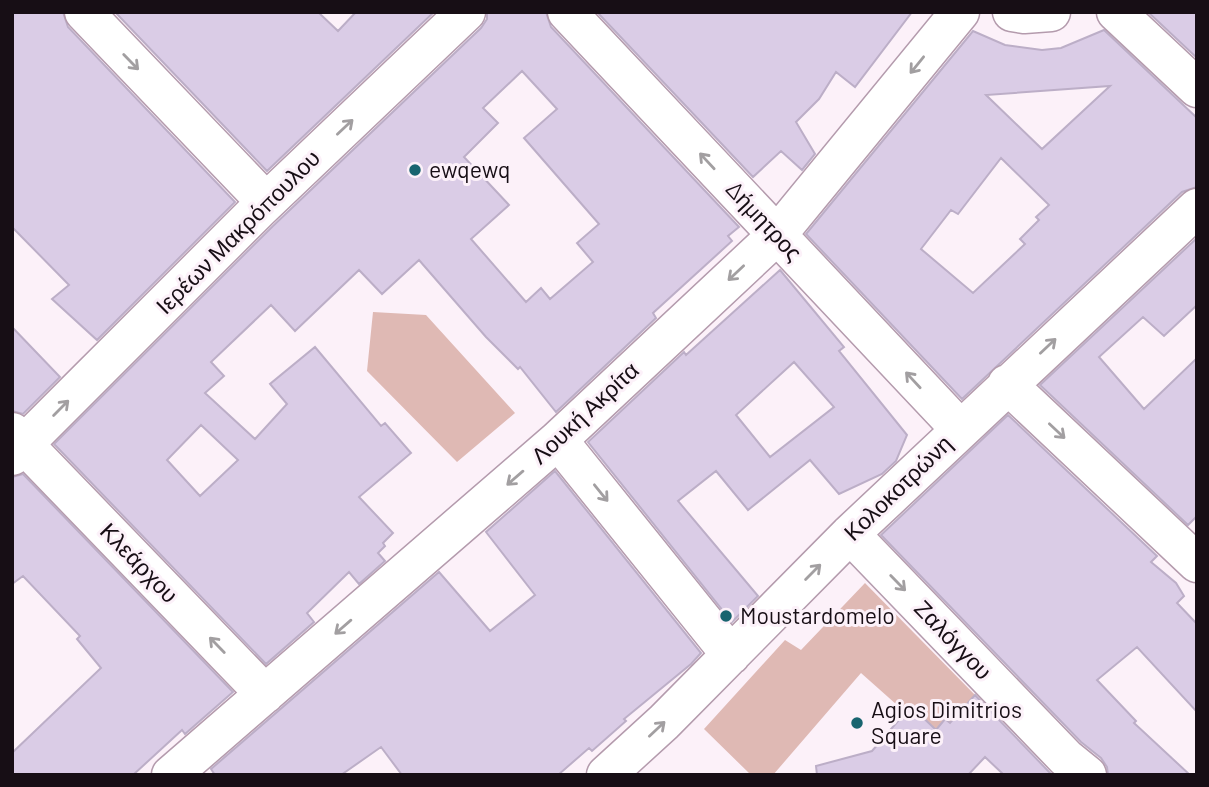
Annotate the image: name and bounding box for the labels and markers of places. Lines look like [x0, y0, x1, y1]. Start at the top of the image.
place label: ewqewq [429, 155, 510, 183]
marker: ewqewq [407, 162, 423, 178]
place label: Moustardomelo [740, 601, 895, 629]
marker: Moustardomelo [718, 608, 734, 624]
place label: Agios Dimitrios Square [871, 695, 1022, 749]
marker: Agios Dimitrios Square [849, 715, 865, 731]

